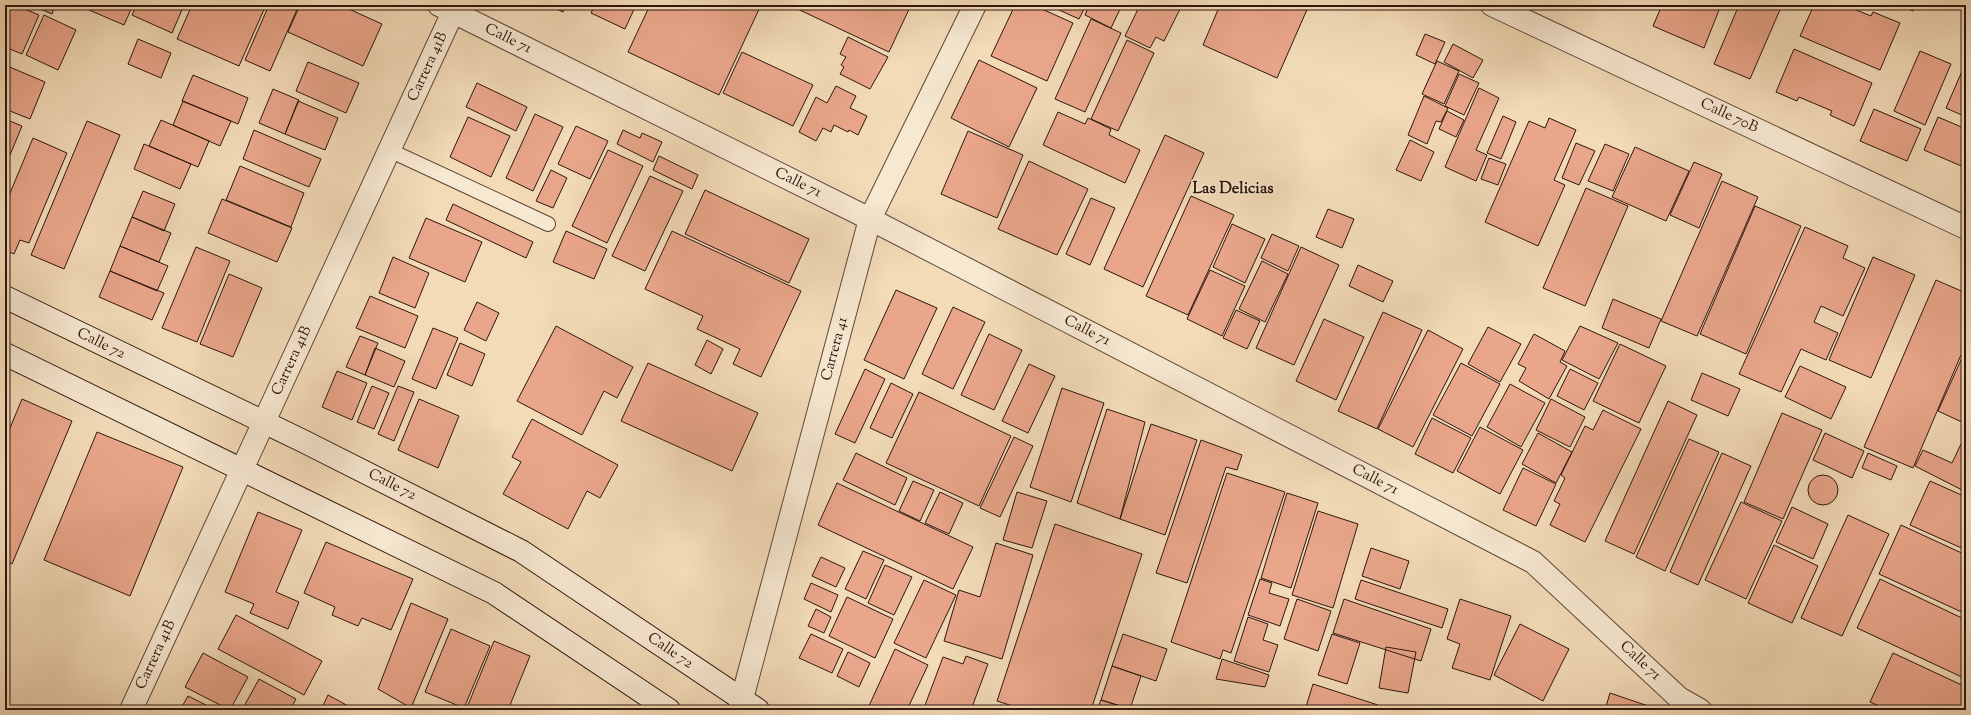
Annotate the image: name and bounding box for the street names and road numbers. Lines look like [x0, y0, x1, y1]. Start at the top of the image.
street label: Calle 71 [481, 19, 535, 59]
street label: Carrera 41B [403, 28, 454, 105]
street label: Calle 70B [1697, 93, 1762, 139]
street label: Calle 71 [771, 163, 825, 203]
street label: Calle 71 [1060, 310, 1114, 352]
street label: Carrera 41 [816, 315, 854, 383]
street label: Carrera 41B [267, 322, 318, 399]
street label: Calle 72 [73, 323, 129, 365]
street label: Calle 71 [1348, 459, 1402, 501]
street label: Calle 72 [364, 464, 420, 506]
street label: Carrera 41B [131, 616, 182, 693]
street label: Calle 72 [643, 628, 697, 674]
street label: Calle 71 [1615, 636, 1665, 686]

